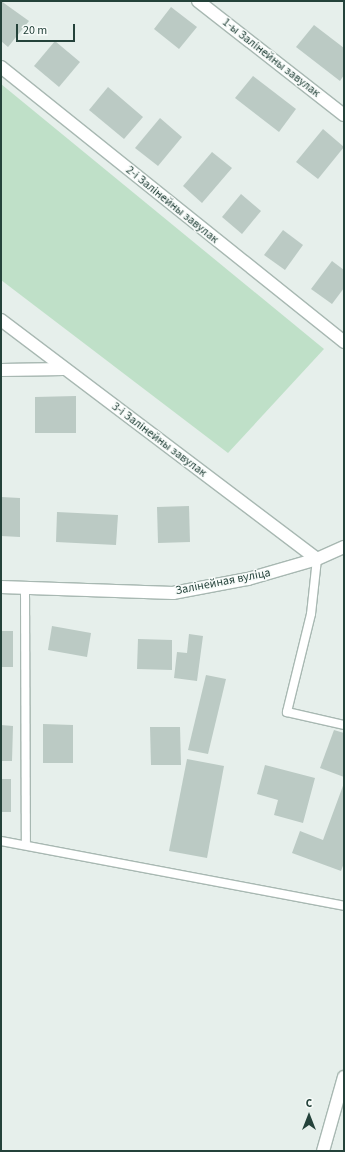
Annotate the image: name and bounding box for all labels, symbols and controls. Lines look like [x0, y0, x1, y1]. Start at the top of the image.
street label: 1-ы Залінейны завулак [219, 15, 323, 101]
scale bar [18, 16, 77, 42]
text: 20 m [23, 22, 47, 39]
street label: 2-і Залінейны завулак [123, 163, 221, 247]
street label: 3-і Залінейны завулак [109, 400, 209, 480]
street label: Залінейная вуліца [174, 566, 272, 598]
north arrow [289, 1096, 329, 1136]
text: С [306, 1096, 312, 1111]

